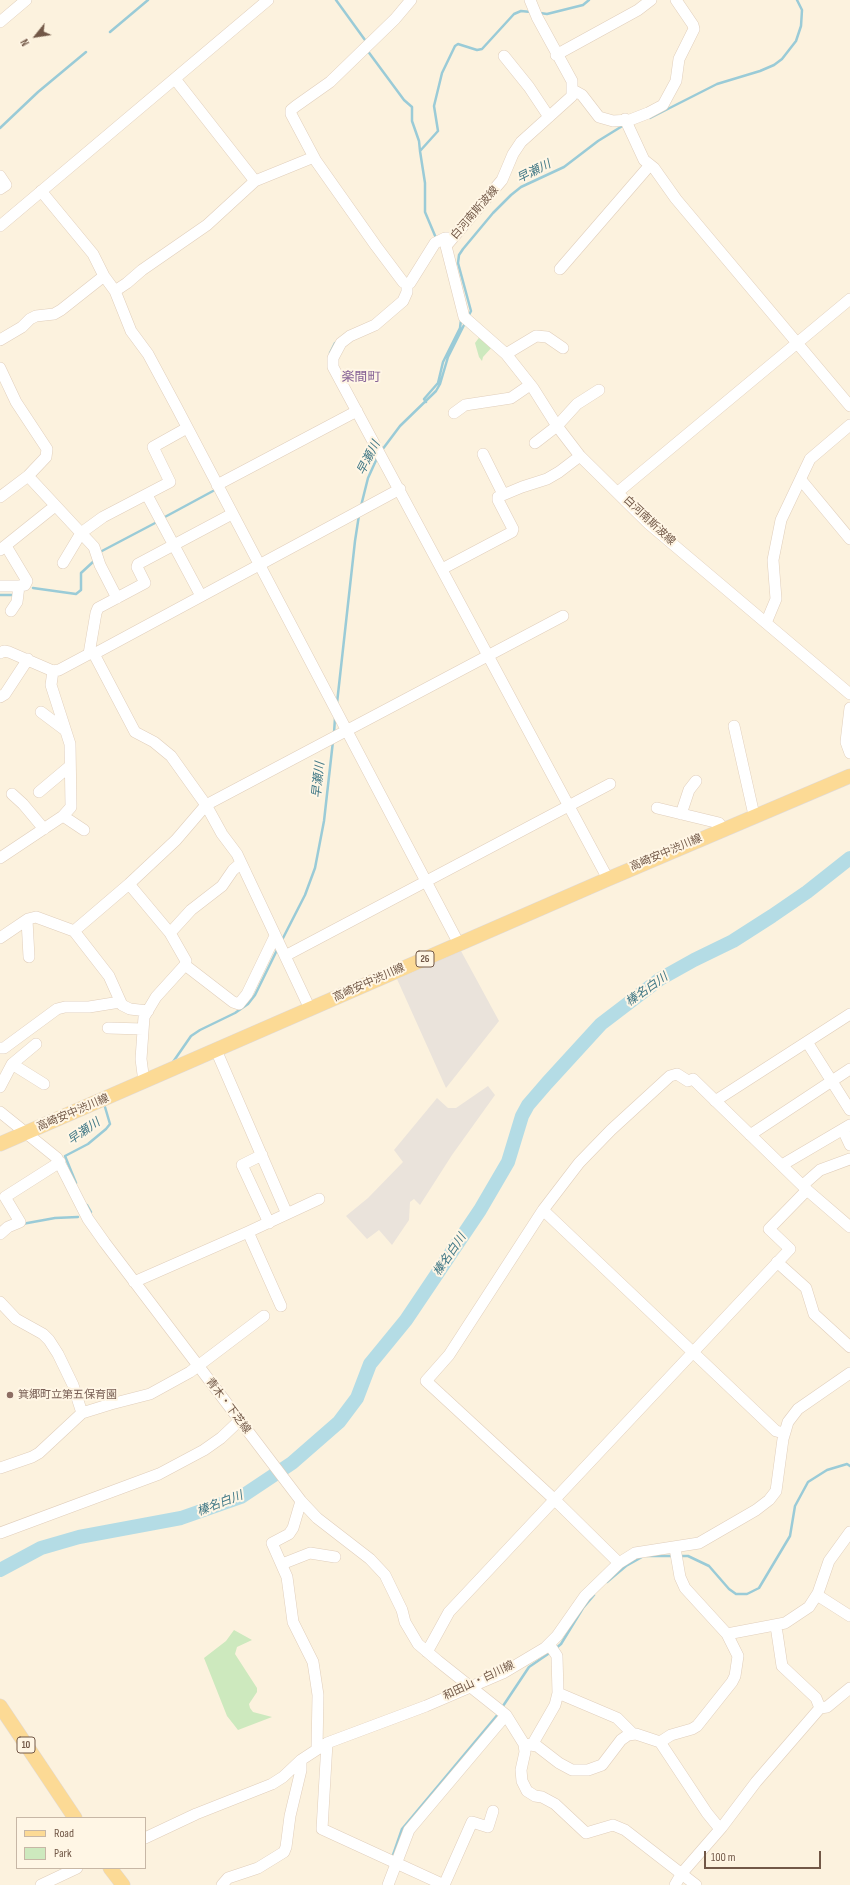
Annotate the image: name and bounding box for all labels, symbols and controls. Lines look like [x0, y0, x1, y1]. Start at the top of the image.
north arrow [16, 16, 56, 56]
text: N [18, 36, 32, 48]
water label: 早瀬川 [515, 157, 553, 187]
street label: 白河南斯波線 [448, 184, 502, 242]
district label: 楽間町 [342, 370, 380, 386]
water label: 早瀬川 [354, 439, 384, 477]
street label: 白河南斯波線 [620, 494, 678, 548]
water label: 早瀬川 [310, 761, 328, 799]
street label: 高崎安中渋川線 [628, 832, 704, 874]
road number: 26 [416, 951, 434, 967]
street label: 高崎安中渋川線 [331, 961, 407, 1005]
water label: 榛名白川 [623, 970, 671, 1010]
street label: 高崎安中渋川線 [35, 1092, 111, 1134]
water label: 早瀬川 [65, 1116, 103, 1148]
water label: 榛名白川 [431, 1231, 469, 1279]
street label: 青木・下芝線 [203, 1376, 253, 1436]
place label: 箕郷町立第五保育園 [18, 1388, 117, 1402]
marker: 箕郷町立第五保育園 [5, 1390, 15, 1400]
water label: 榛名白川 [195, 1489, 245, 1519]
street label: 和田山・白川線 [441, 1659, 517, 1703]
road number: 10 [17, 1737, 35, 1753]
legend [16, 1817, 146, 1869]
text: Road [54, 1826, 74, 1841]
scale bar [706, 1843, 823, 1869]
text: Park [54, 1846, 72, 1861]
text: 100 m [711, 1850, 736, 1865]

